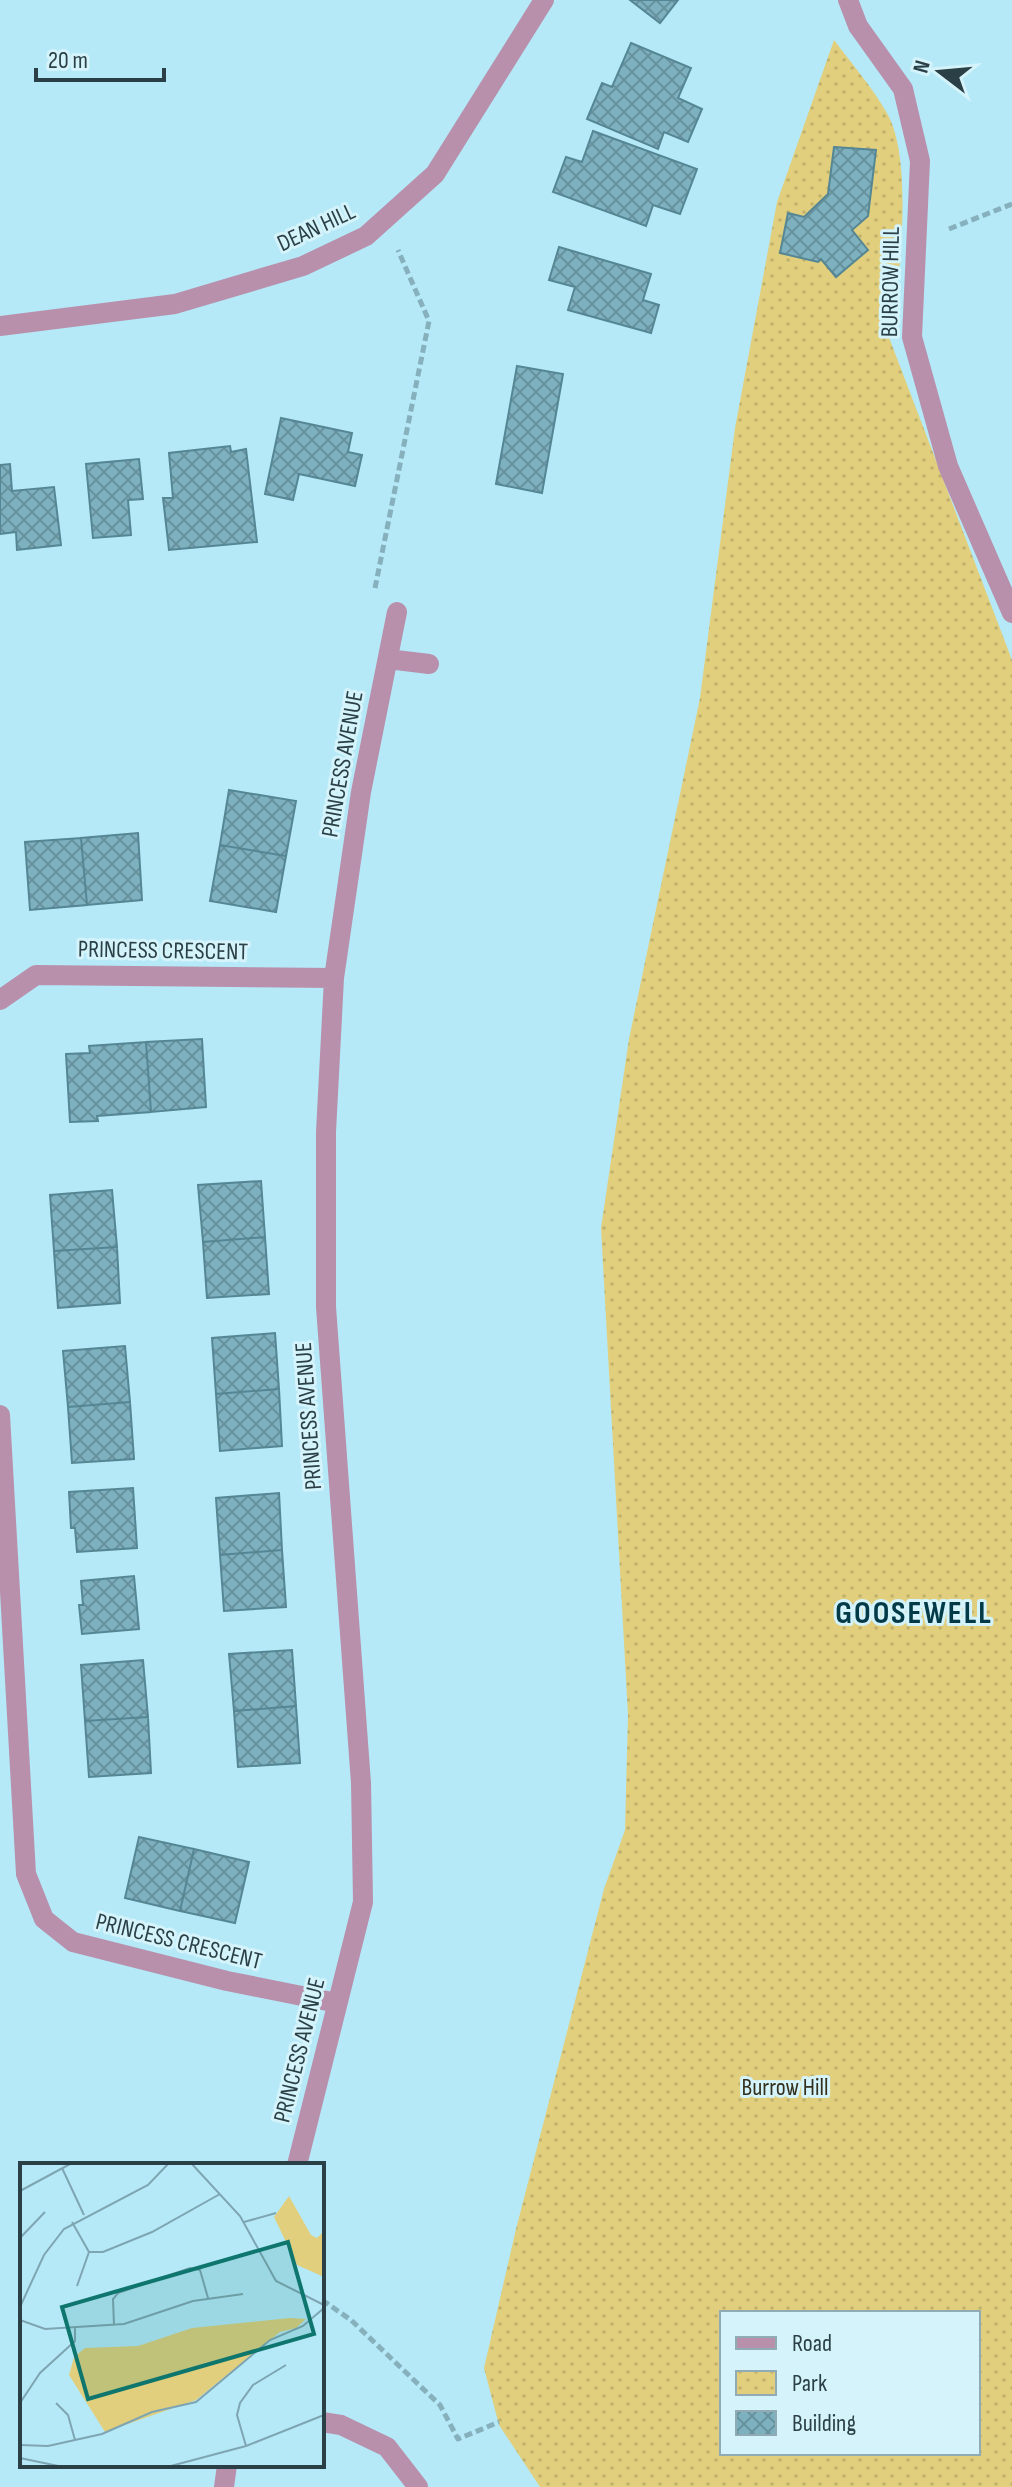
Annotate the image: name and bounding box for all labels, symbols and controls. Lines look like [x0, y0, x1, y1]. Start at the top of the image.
scale bar [36, 32, 164, 82]
north arrow [900, 32, 980, 112]
text: 20 m [48, 46, 88, 75]
text: N [908, 58, 937, 76]
street label: DEAN HILL [273, 197, 360, 258]
street label: BURROW HILL [875, 226, 906, 337]
street label: PRINCESS AVENUE [315, 689, 370, 840]
street label: PRINCESS CRESCENT [78, 935, 249, 966]
street label: PRINCESS AVENUE [289, 1341, 328, 1491]
district label: GOOSEWELL [835, 1594, 993, 1633]
street label: PRINCESS CRESCENT [93, 1907, 265, 1976]
street label: PRINCESS AVENUE [268, 1975, 331, 2125]
park label: Burrow Hill [742, 2073, 828, 2102]
inset map [20, 2163, 324, 2467]
legend [720, 2311, 980, 2455]
text: Road [792, 2329, 832, 2358]
text: Park [792, 2369, 827, 2398]
text: Building [792, 2409, 856, 2438]

